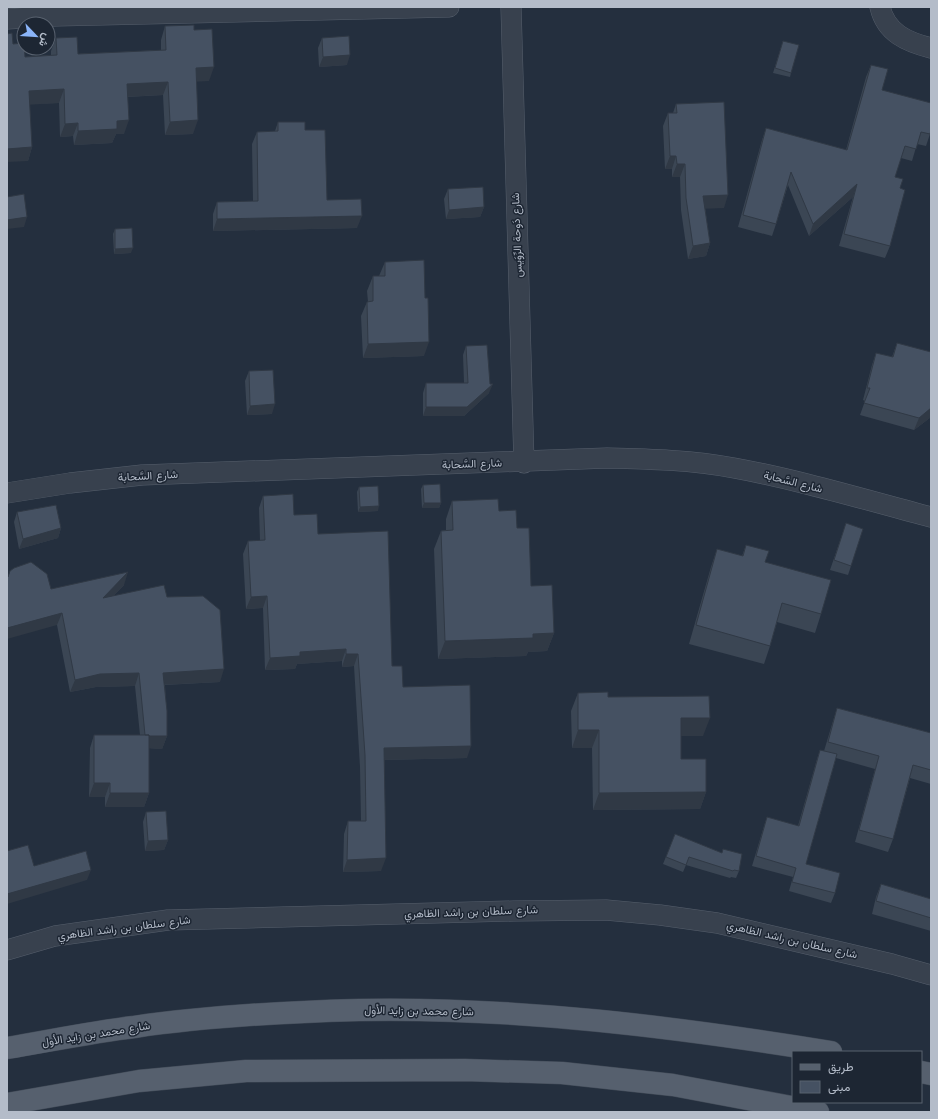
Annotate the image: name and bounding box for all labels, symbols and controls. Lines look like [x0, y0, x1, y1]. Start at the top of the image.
north arrow [16, 16, 56, 56]
text: ش [36, 31, 53, 49]
street label: شارع دَوحة الرِّوَيس [509, 192, 526, 277]
street label: شارع السَّحابة [442, 456, 503, 473]
street label: شارع السَّحابة [118, 468, 179, 485]
street label: شارع السَّحابة [762, 468, 824, 497]
street label: شارع سلطان بن راشد الظاهري [404, 903, 539, 924]
street label: شارع سلطان بن راشد الظاهري [57, 913, 192, 946]
street label: شارع سلطان بن راشد الظاهري [725, 919, 859, 964]
street label: شارع محمد بن زايد الأول [364, 1004, 474, 1019]
street label: شارع محمد بن زايد الأول [41, 1019, 152, 1050]
legend [792, 1051, 922, 1103]
text: طريق [828, 1060, 854, 1075]
text: مبنى [828, 1080, 850, 1095]

